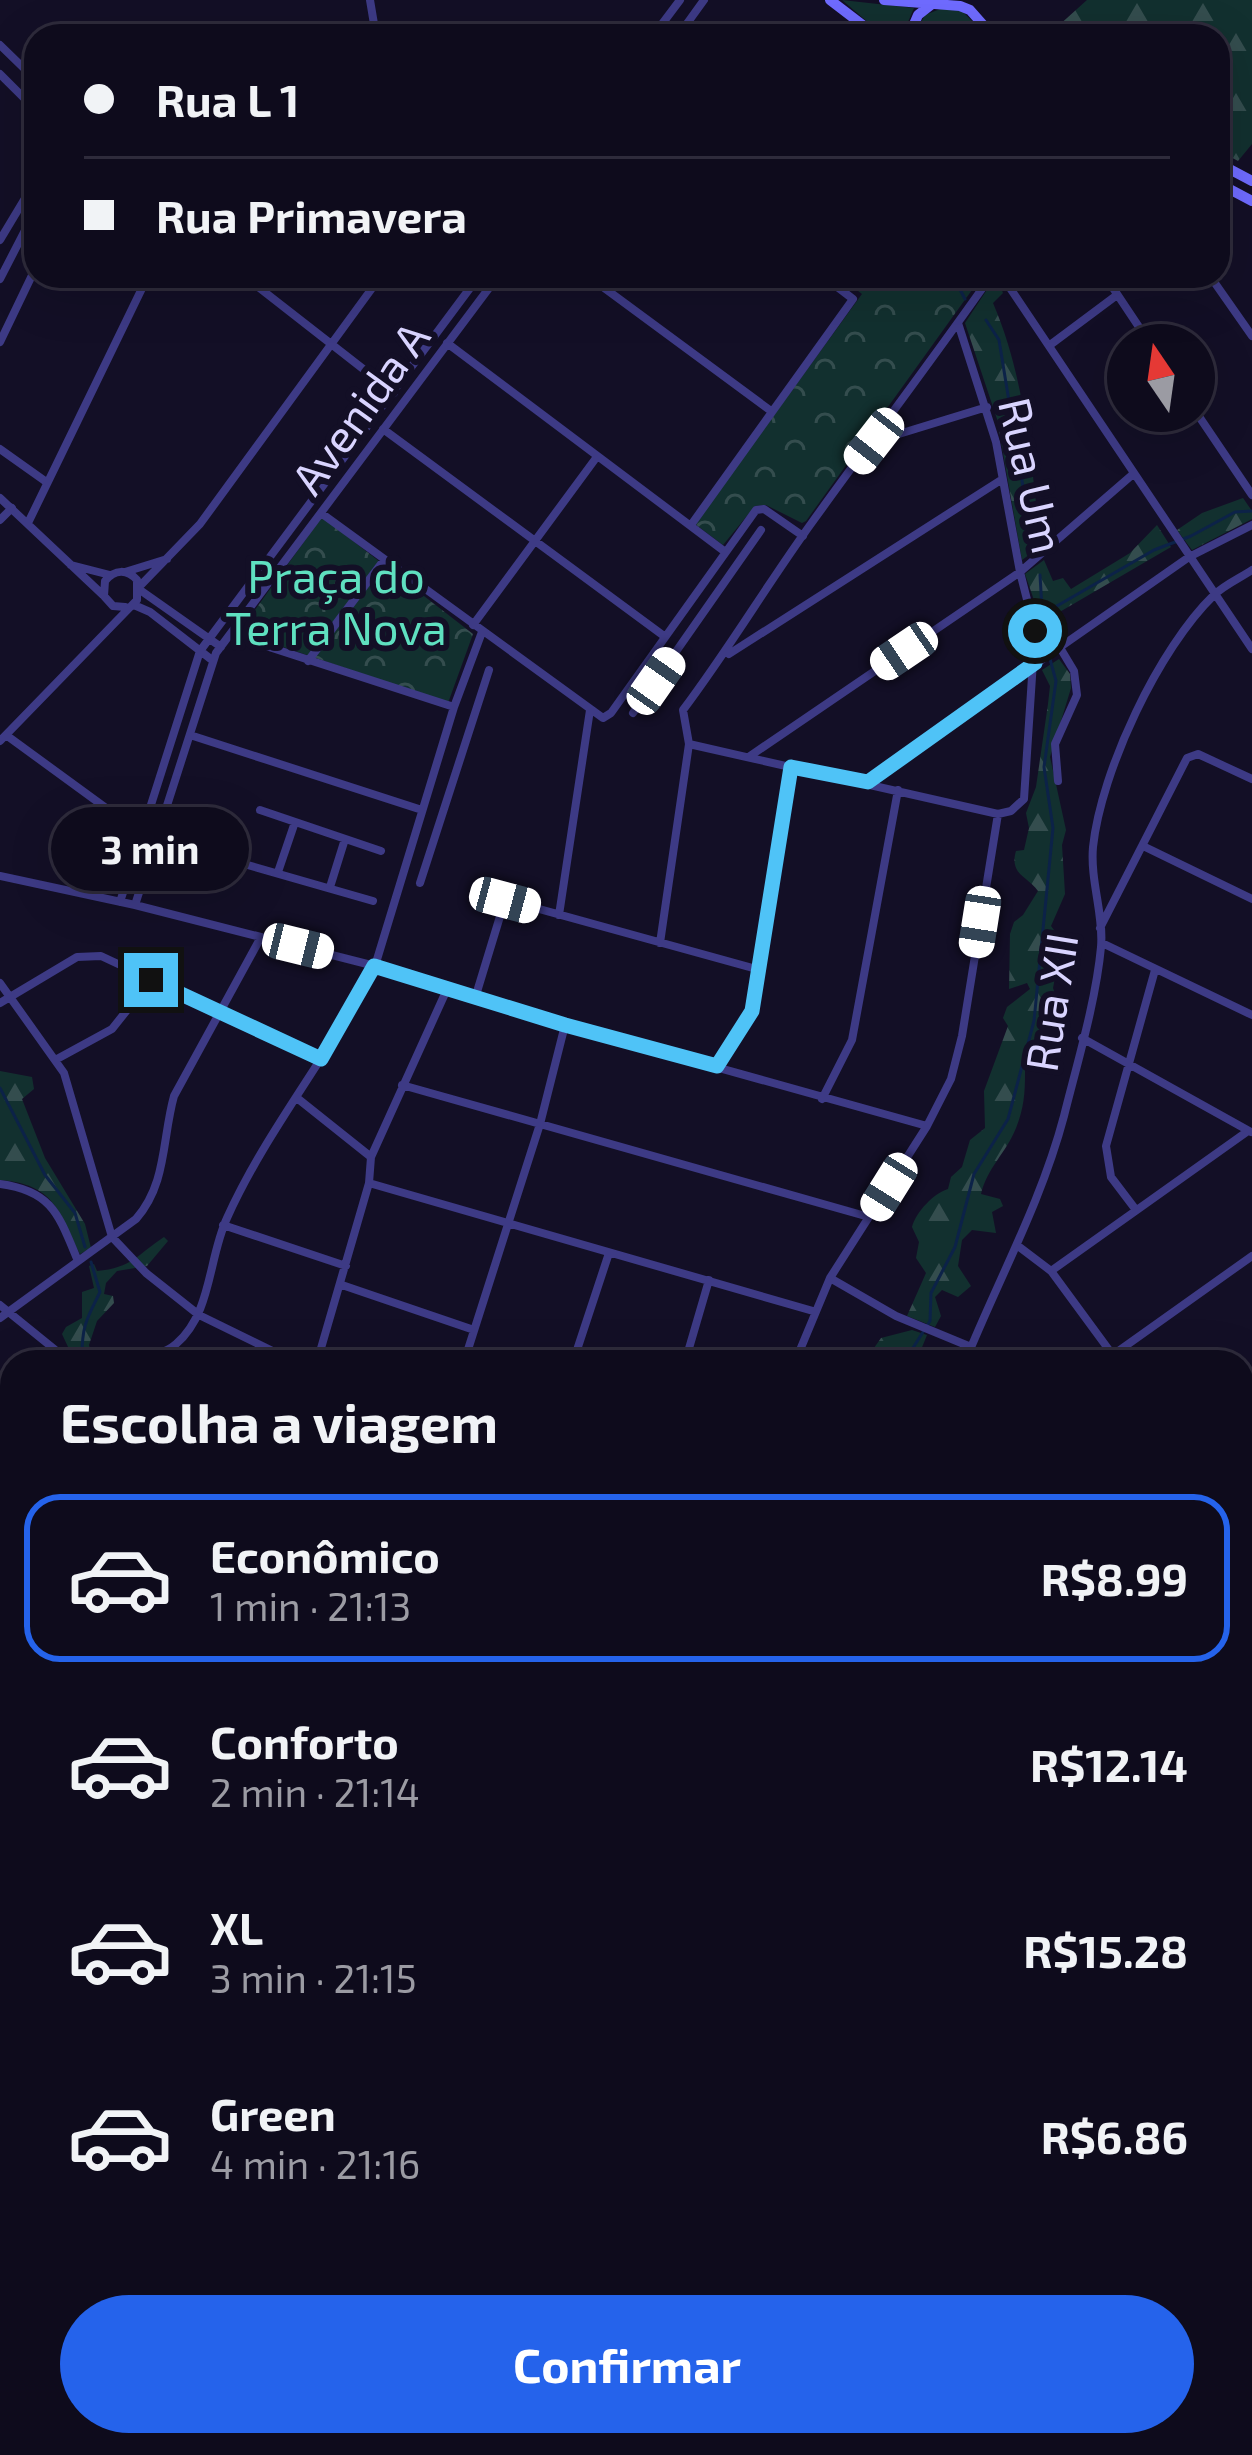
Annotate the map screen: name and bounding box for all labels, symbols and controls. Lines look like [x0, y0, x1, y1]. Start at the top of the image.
text: Rua L 1 [156, 72, 299, 126]
text: Rua Primavera [156, 188, 467, 242]
street label: Avenida A [279, 310, 440, 504]
north arrow [1107, 324, 1215, 432]
map controls [1107, 324, 1215, 432]
street label: Rua Um [989, 392, 1077, 558]
car [838, 402, 910, 480]
park label: Praça do Terra Nova [225, 548, 447, 654]
route start [1008, 604, 1062, 658]
car [864, 616, 944, 686]
car [621, 641, 691, 721]
callout: 3 min [52, 806, 250, 890]
text: 3 min [100, 825, 200, 872]
car [466, 873, 544, 927]
car [957, 884, 1003, 960]
car [259, 920, 337, 972]
street label: Rua XII [1012, 929, 1088, 1075]
route end [124, 953, 178, 1007]
car [855, 1147, 923, 1227]
text: Escolha a viagem [60, 1389, 498, 1454]
icon: car [66, 1524, 174, 1632]
text: Econômico [210, 1528, 440, 1582]
text: R$8.99 [1041, 1551, 1188, 1605]
text: 1 min · 21:13 [210, 1582, 411, 1629]
icon: car [66, 1710, 174, 1818]
text: Conforto [210, 1714, 399, 1768]
text: R$12.14 [1030, 1737, 1188, 1791]
text: 2 min · 21:14 [210, 1768, 420, 1815]
icon: car [66, 1896, 174, 2004]
text: XL [210, 1900, 263, 1954]
text: R$15.28 [1023, 1923, 1188, 1977]
text: 3 min · 21:15 [210, 1954, 417, 2001]
icon: car [66, 2082, 174, 2190]
text: Green [210, 2086, 336, 2140]
text: R$6.86 [1041, 2109, 1188, 2163]
text: 4 min · 21:16 [210, 2140, 420, 2187]
button: Confirmar [60, 2295, 1194, 2433]

